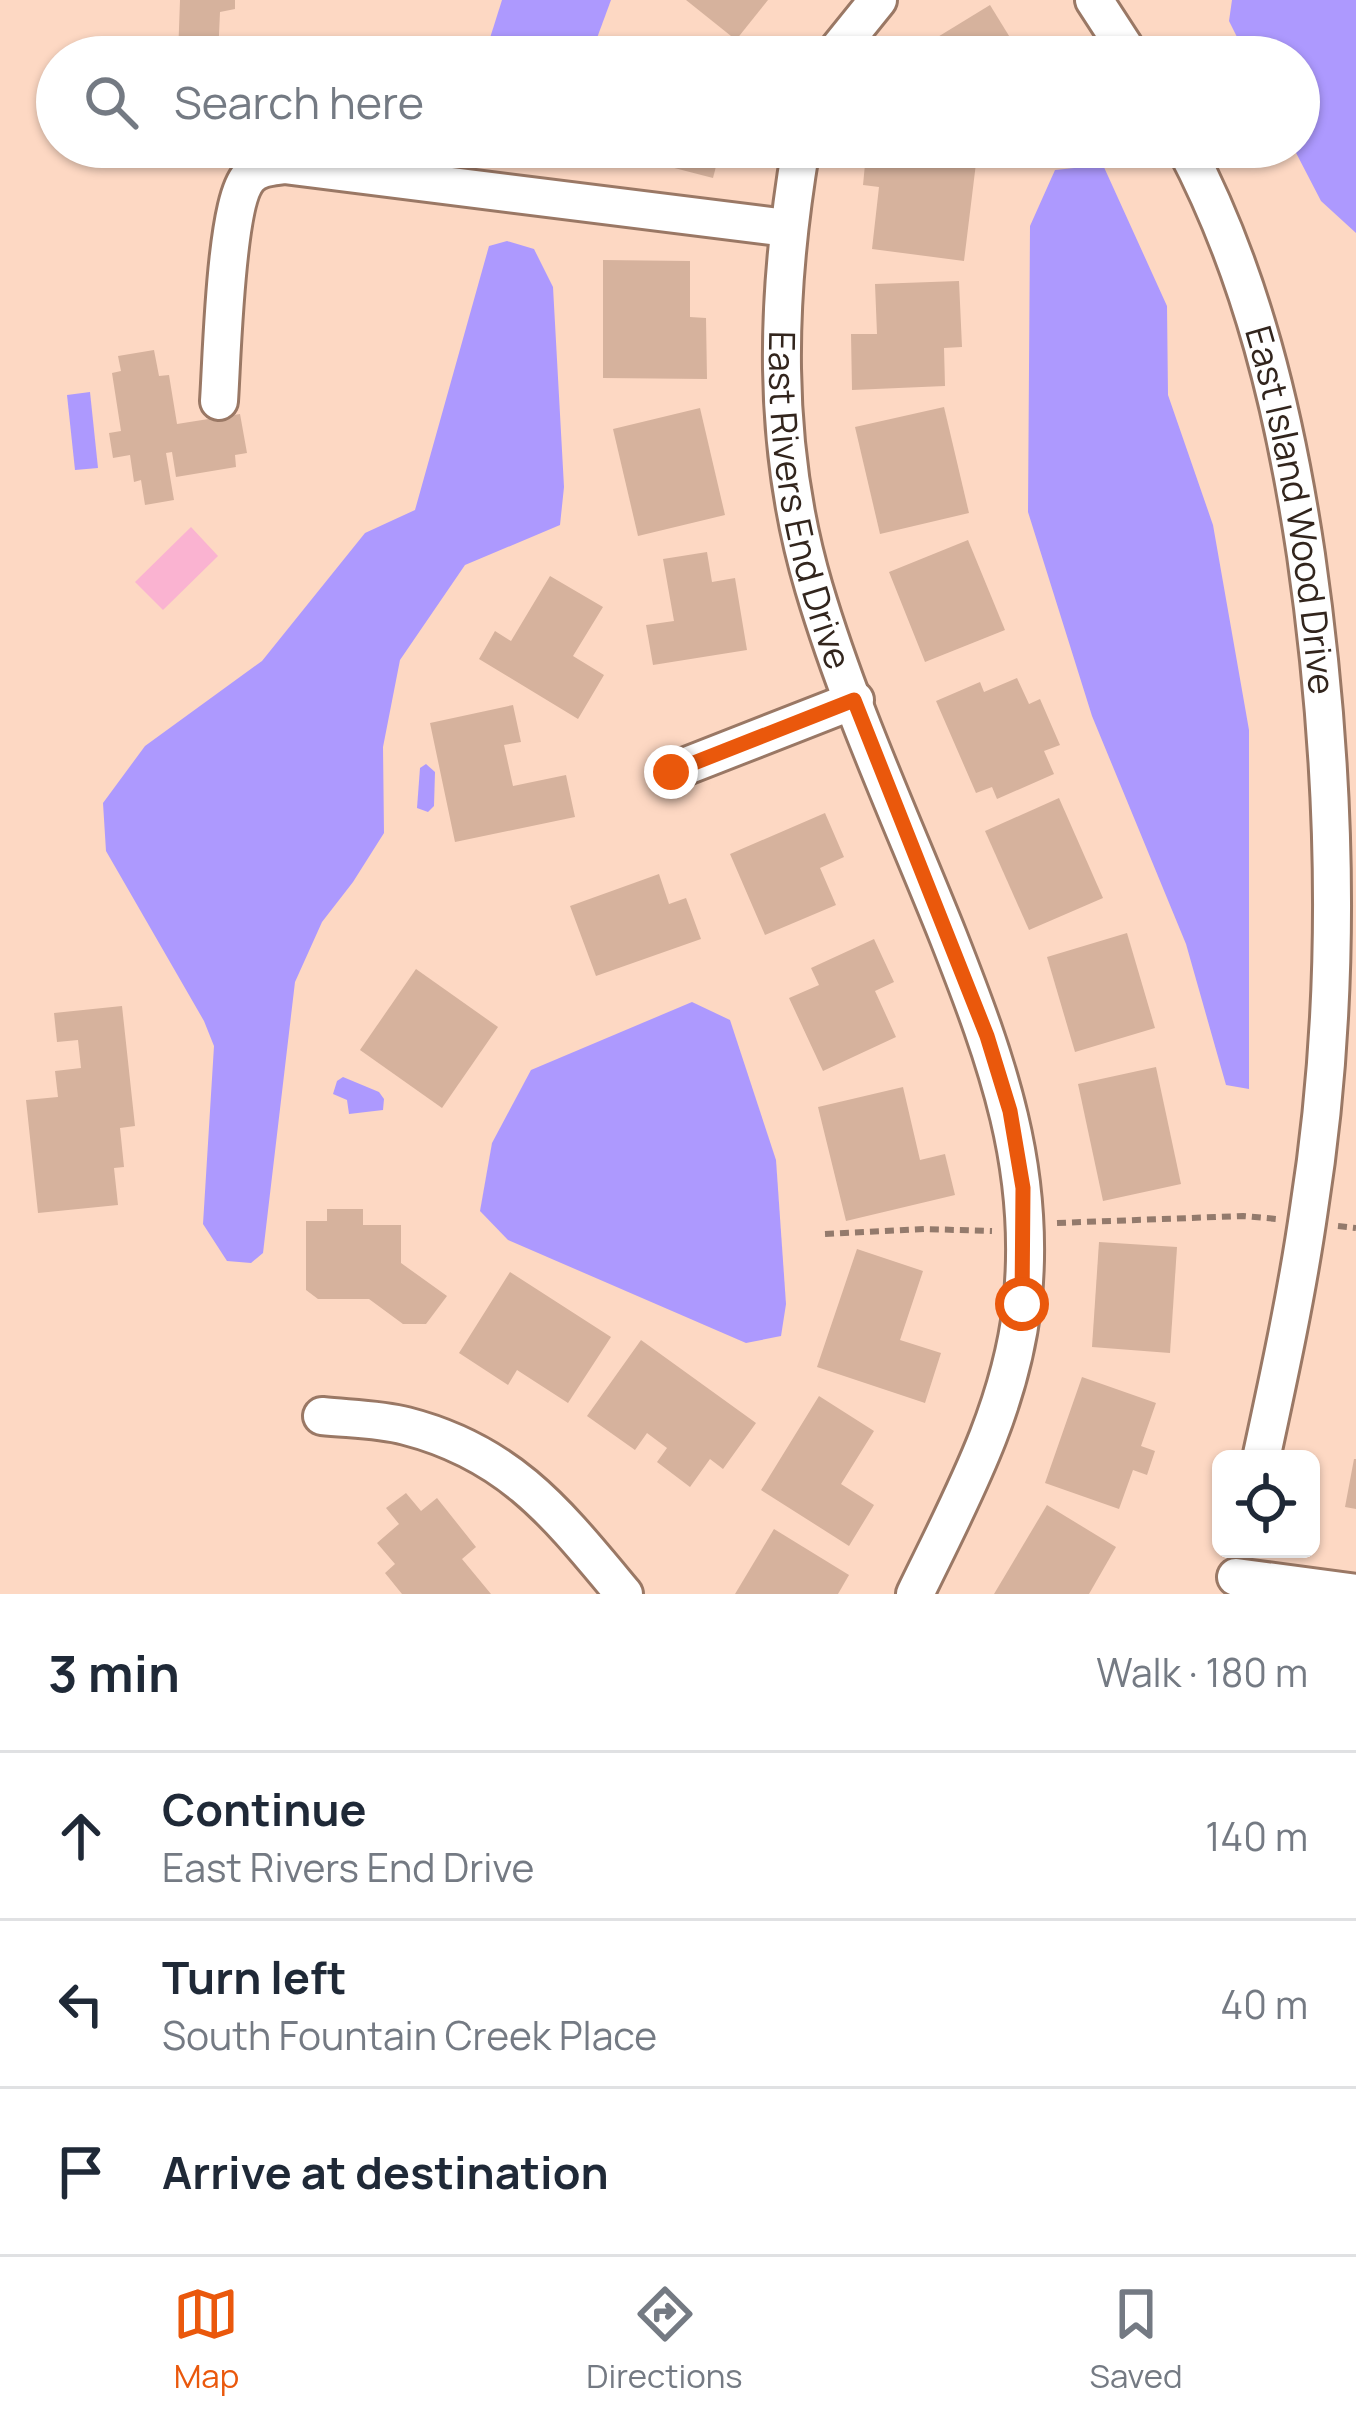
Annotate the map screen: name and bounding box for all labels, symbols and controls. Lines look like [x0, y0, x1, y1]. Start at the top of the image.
search box [36, 36, 1320, 168]
icon: search [78, 69, 144, 135]
text: Search here [174, 71, 424, 133]
street label: East Island Wood Drive [1234, 320, 1347, 696]
street label: East Rivers End Drive [758, 331, 864, 675]
route end [644, 745, 698, 799]
route start [995, 1277, 1049, 1331]
map controls [1212, 1450, 1320, 1558]
button: locate [1212, 1450, 1320, 1558]
text: 3 min [48, 1638, 180, 1707]
text: Walk · 180 m [1096, 1645, 1308, 1699]
text: Continue [162, 1778, 367, 1840]
icon: ahead [48, 1803, 114, 1869]
text: 140 m [1205, 1809, 1308, 1863]
text: East Rivers End Drive [162, 1840, 534, 1894]
text: Turn left [162, 1946, 347, 2008]
icon: left [48, 1971, 114, 2037]
text: 40 m [1220, 1977, 1308, 2031]
text: South Fountain Creek Place [162, 2008, 657, 2062]
icon: arrive [48, 2139, 114, 2205]
text: Arrive at destination [162, 2141, 609, 2203]
tab: Map [173, 2281, 239, 2398]
tab: Directions [586, 2281, 743, 2398]
tab: Saved [1090, 2281, 1183, 2398]

